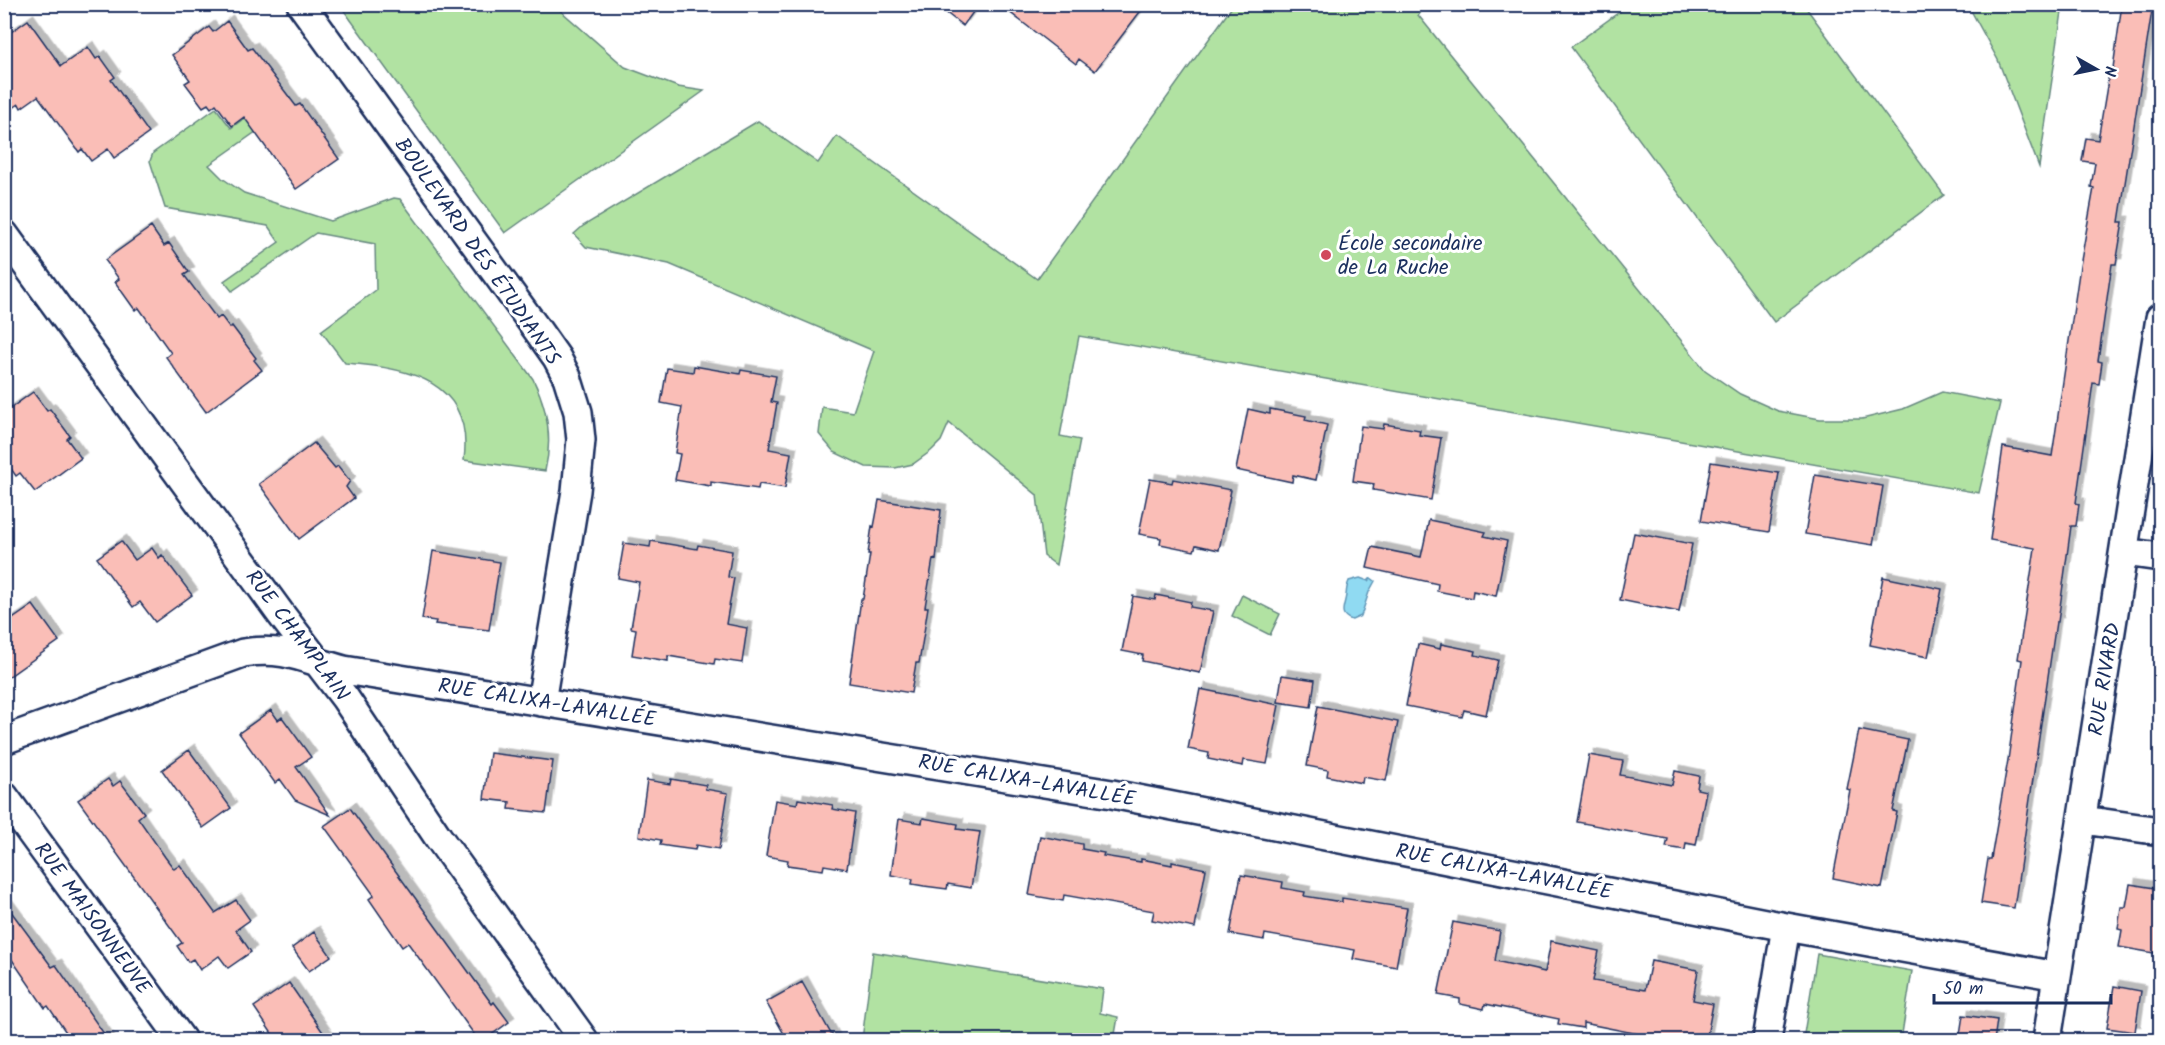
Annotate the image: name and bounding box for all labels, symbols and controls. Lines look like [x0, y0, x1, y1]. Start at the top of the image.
north arrow [2066, 39, 2126, 99]
text: N [2096, 64, 2122, 78]
street label: BOULEVARD DES ÉTUDIANTS [385, 131, 568, 373]
place label: École secondaire de La Ruche [1338, 228, 1483, 285]
marker: École secondaire de La Ruche [1319, 248, 1333, 262]
street label: RUE CHAMPLAIN [236, 563, 357, 709]
street label: RUE RIVARD [2080, 620, 2131, 738]
street label: RUE CALIXA-LAVALLÉE [436, 670, 659, 737]
street label: RUE CALIXA-LAVALLÉE [916, 746, 1139, 817]
street label: RUE CALIXA-LAVALLÉE [1393, 835, 1616, 910]
street label: RUE MAISONNEUVE [25, 836, 159, 1003]
scale bar [1934, 967, 2111, 1005]
text: 50 m [1943, 975, 1983, 1004]

